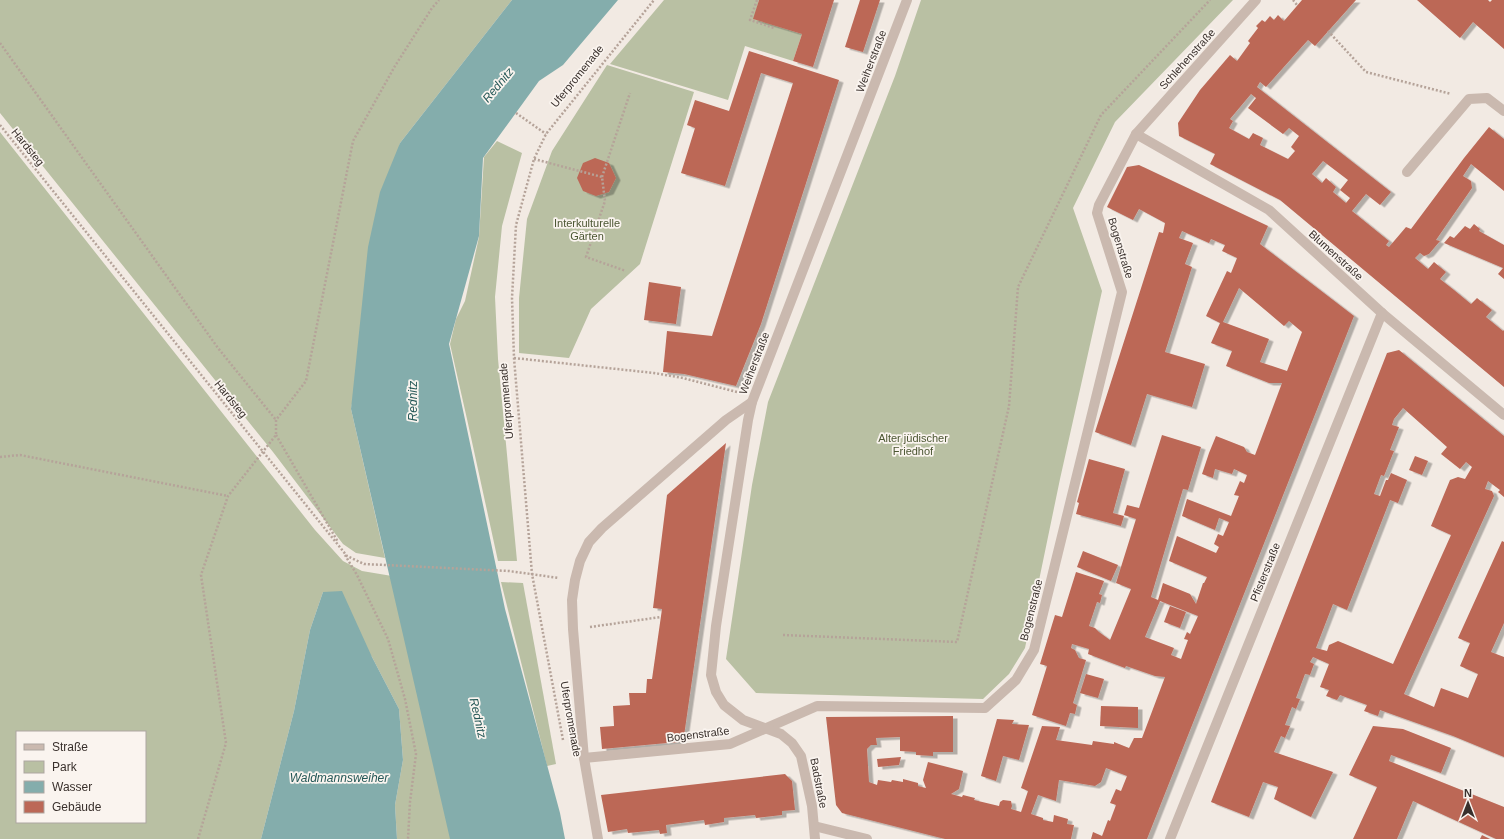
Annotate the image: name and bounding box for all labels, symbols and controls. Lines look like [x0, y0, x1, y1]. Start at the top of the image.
street label: Schlehenstraße [1157, 26, 1217, 92]
street label: Weiherstraße [854, 28, 888, 94]
street label: Uferpromenade [548, 43, 606, 109]
water label: Rednitz [480, 65, 516, 105]
street label: Hardsteg [9, 126, 47, 168]
street label: Bogenstraße [1106, 216, 1136, 280]
park label: Interkulturelle Gärten [554, 217, 620, 242]
street label: Blumenstraße [1307, 228, 1365, 282]
street label: Weiherstraße [737, 330, 771, 396]
street label: Uferpromenade [497, 362, 515, 440]
street label: Hardsteg [212, 378, 250, 420]
water label: Rednitz [406, 381, 420, 421]
park label: Alter jüdischer Friedhof [878, 432, 948, 457]
street label: Pfisterstraße [1248, 541, 1282, 603]
street label: Bogenstraße [1018, 578, 1044, 642]
street label: Uferpromenade [558, 680, 584, 758]
water label: Rednitz [467, 697, 489, 739]
street label: Bogenstraße [666, 724, 730, 744]
legend [16, 731, 146, 823]
text: Straße [52, 740, 88, 754]
street label: Badstraße [808, 757, 830, 809]
text: Park [52, 760, 78, 774]
water label: Waldmannsweiher [290, 771, 389, 785]
text: Wasser [52, 780, 92, 794]
north arrow [1448, 783, 1488, 823]
text: N [1464, 787, 1472, 799]
text: Gebäude [52, 800, 102, 814]

